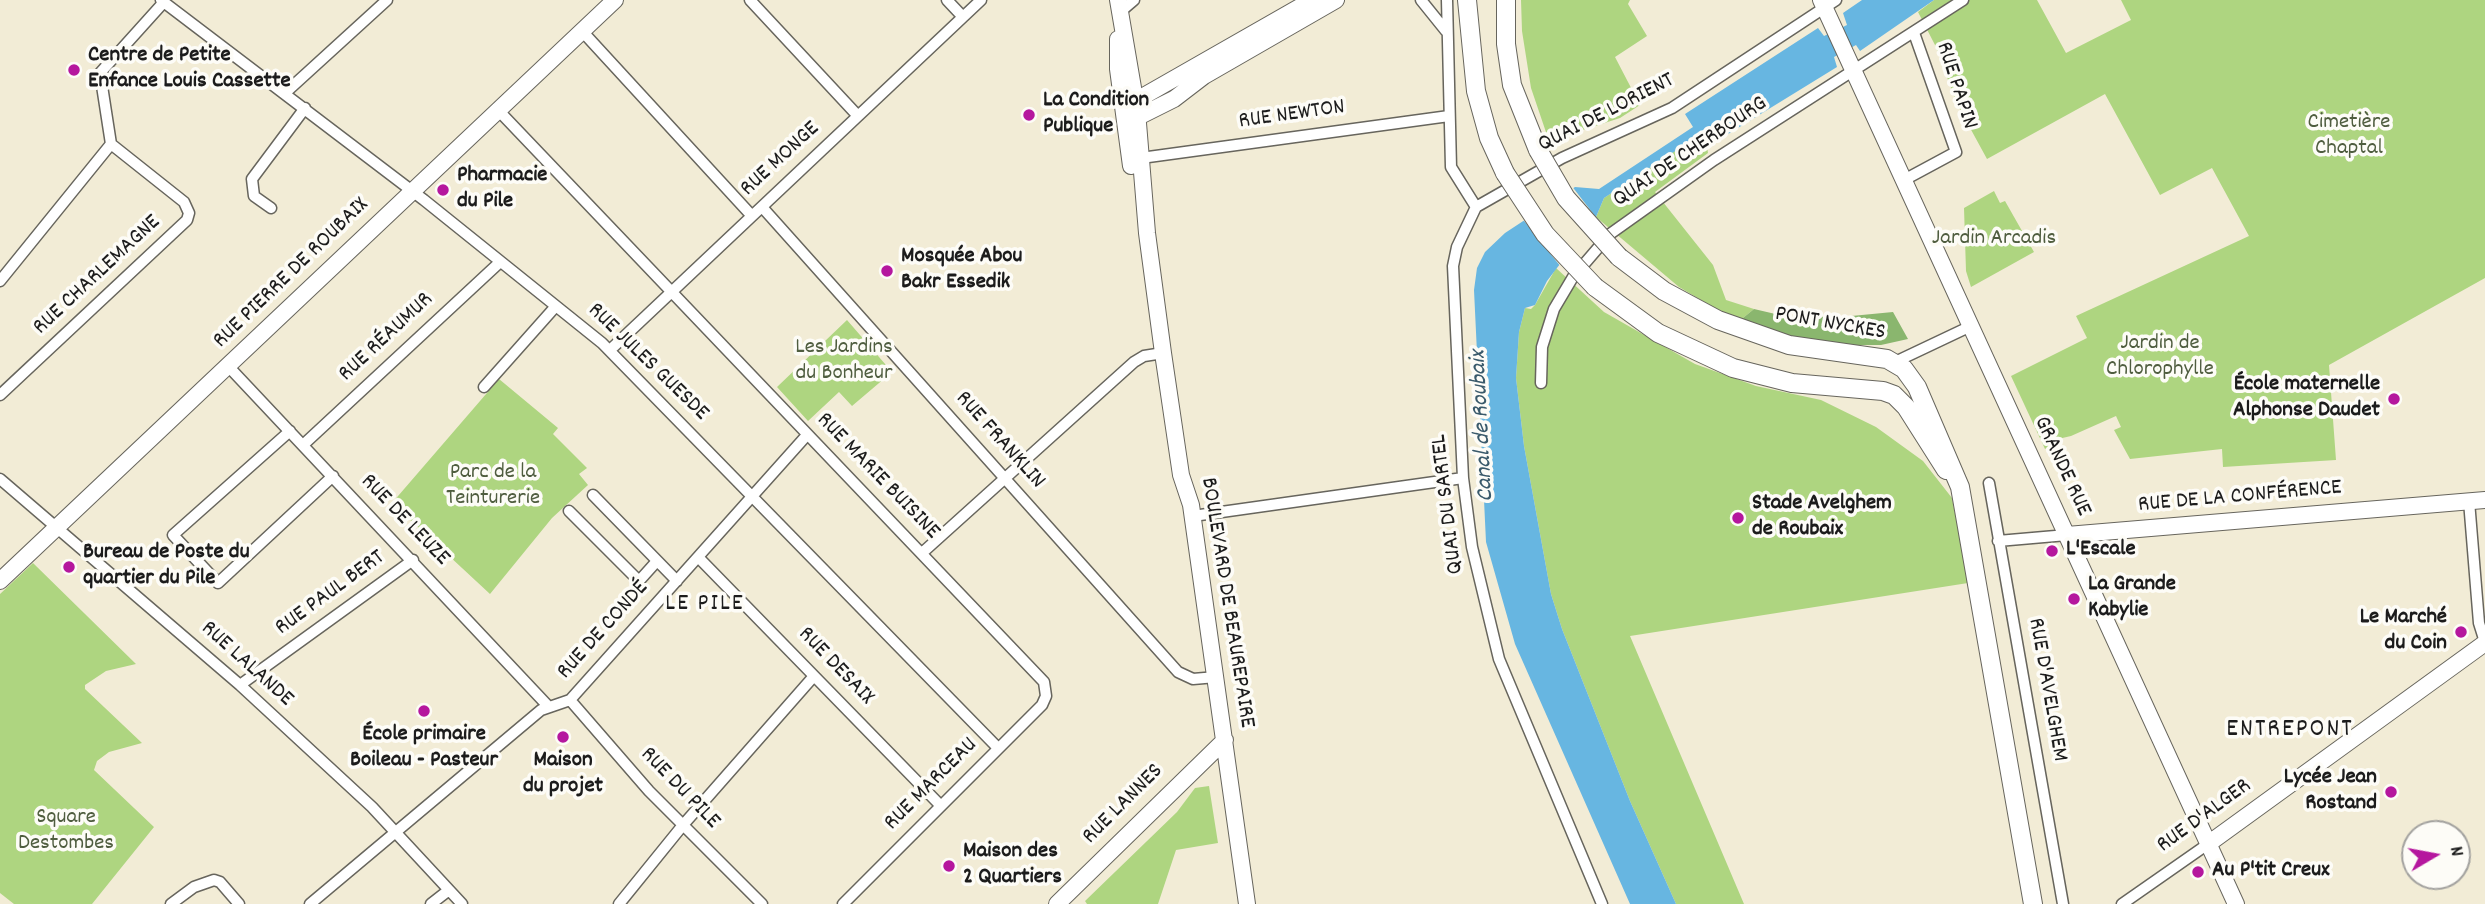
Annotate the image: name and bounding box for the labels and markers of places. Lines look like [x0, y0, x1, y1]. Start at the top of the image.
place label: Centre de Petite Enfance Louis Cassette [88, 43, 291, 97]
marker: Centre de Petite Enfance Louis Cassette [66, 62, 82, 78]
place label: La Condition Publique [1043, 88, 1149, 142]
marker: La Condition Publique [1021, 107, 1037, 123]
place label: Pharmacie du Pile [457, 163, 547, 217]
marker: Pharmacie du Pile [435, 182, 451, 198]
place label: Mosquée Abou Bakr Essedik [901, 244, 1023, 298]
marker: Mosquée Abou Bakr Essedik [879, 263, 895, 279]
place label: École maternelle Alphonse Daudet [2233, 372, 2380, 426]
marker: École maternelle Alphonse Daudet [2386, 391, 2402, 407]
place label: Stade Avelghem de Roubaix [1752, 491, 1892, 545]
marker: Stade Avelghem de Roubaix [1730, 510, 1746, 526]
place label: L'Escale [2066, 537, 2136, 565]
place label: Bureau de Poste du quartier du Pile [83, 540, 250, 594]
marker: L'Escale [2044, 543, 2060, 559]
marker: Bureau de Poste du quartier du Pile [61, 559, 77, 575]
place label: La Grande Kabylie [2088, 572, 2176, 626]
marker: La Grande Kabylie [2066, 591, 2082, 607]
place label: Le Marché du Coin [2360, 605, 2447, 659]
marker: Le Marché du Coin [2453, 624, 2469, 640]
marker: École primaire Boileau - Pasteur [416, 703, 432, 719]
place label: École primaire Boileau - Pasteur [350, 722, 498, 776]
marker: Maison du projet [555, 729, 571, 745]
place label: Maison du projet [523, 748, 603, 802]
place label: Lycée Jean Rostand [2284, 765, 2377, 819]
marker: Lycée Jean Rostand [2383, 784, 2399, 800]
place label: Maison des 2 Quartiers [963, 839, 1062, 893]
marker: Maison des 2 Quartiers [941, 858, 957, 874]
place label: Au P'tit Creux [2212, 858, 2330, 886]
marker: Au P'tit Creux [2190, 864, 2206, 880]

